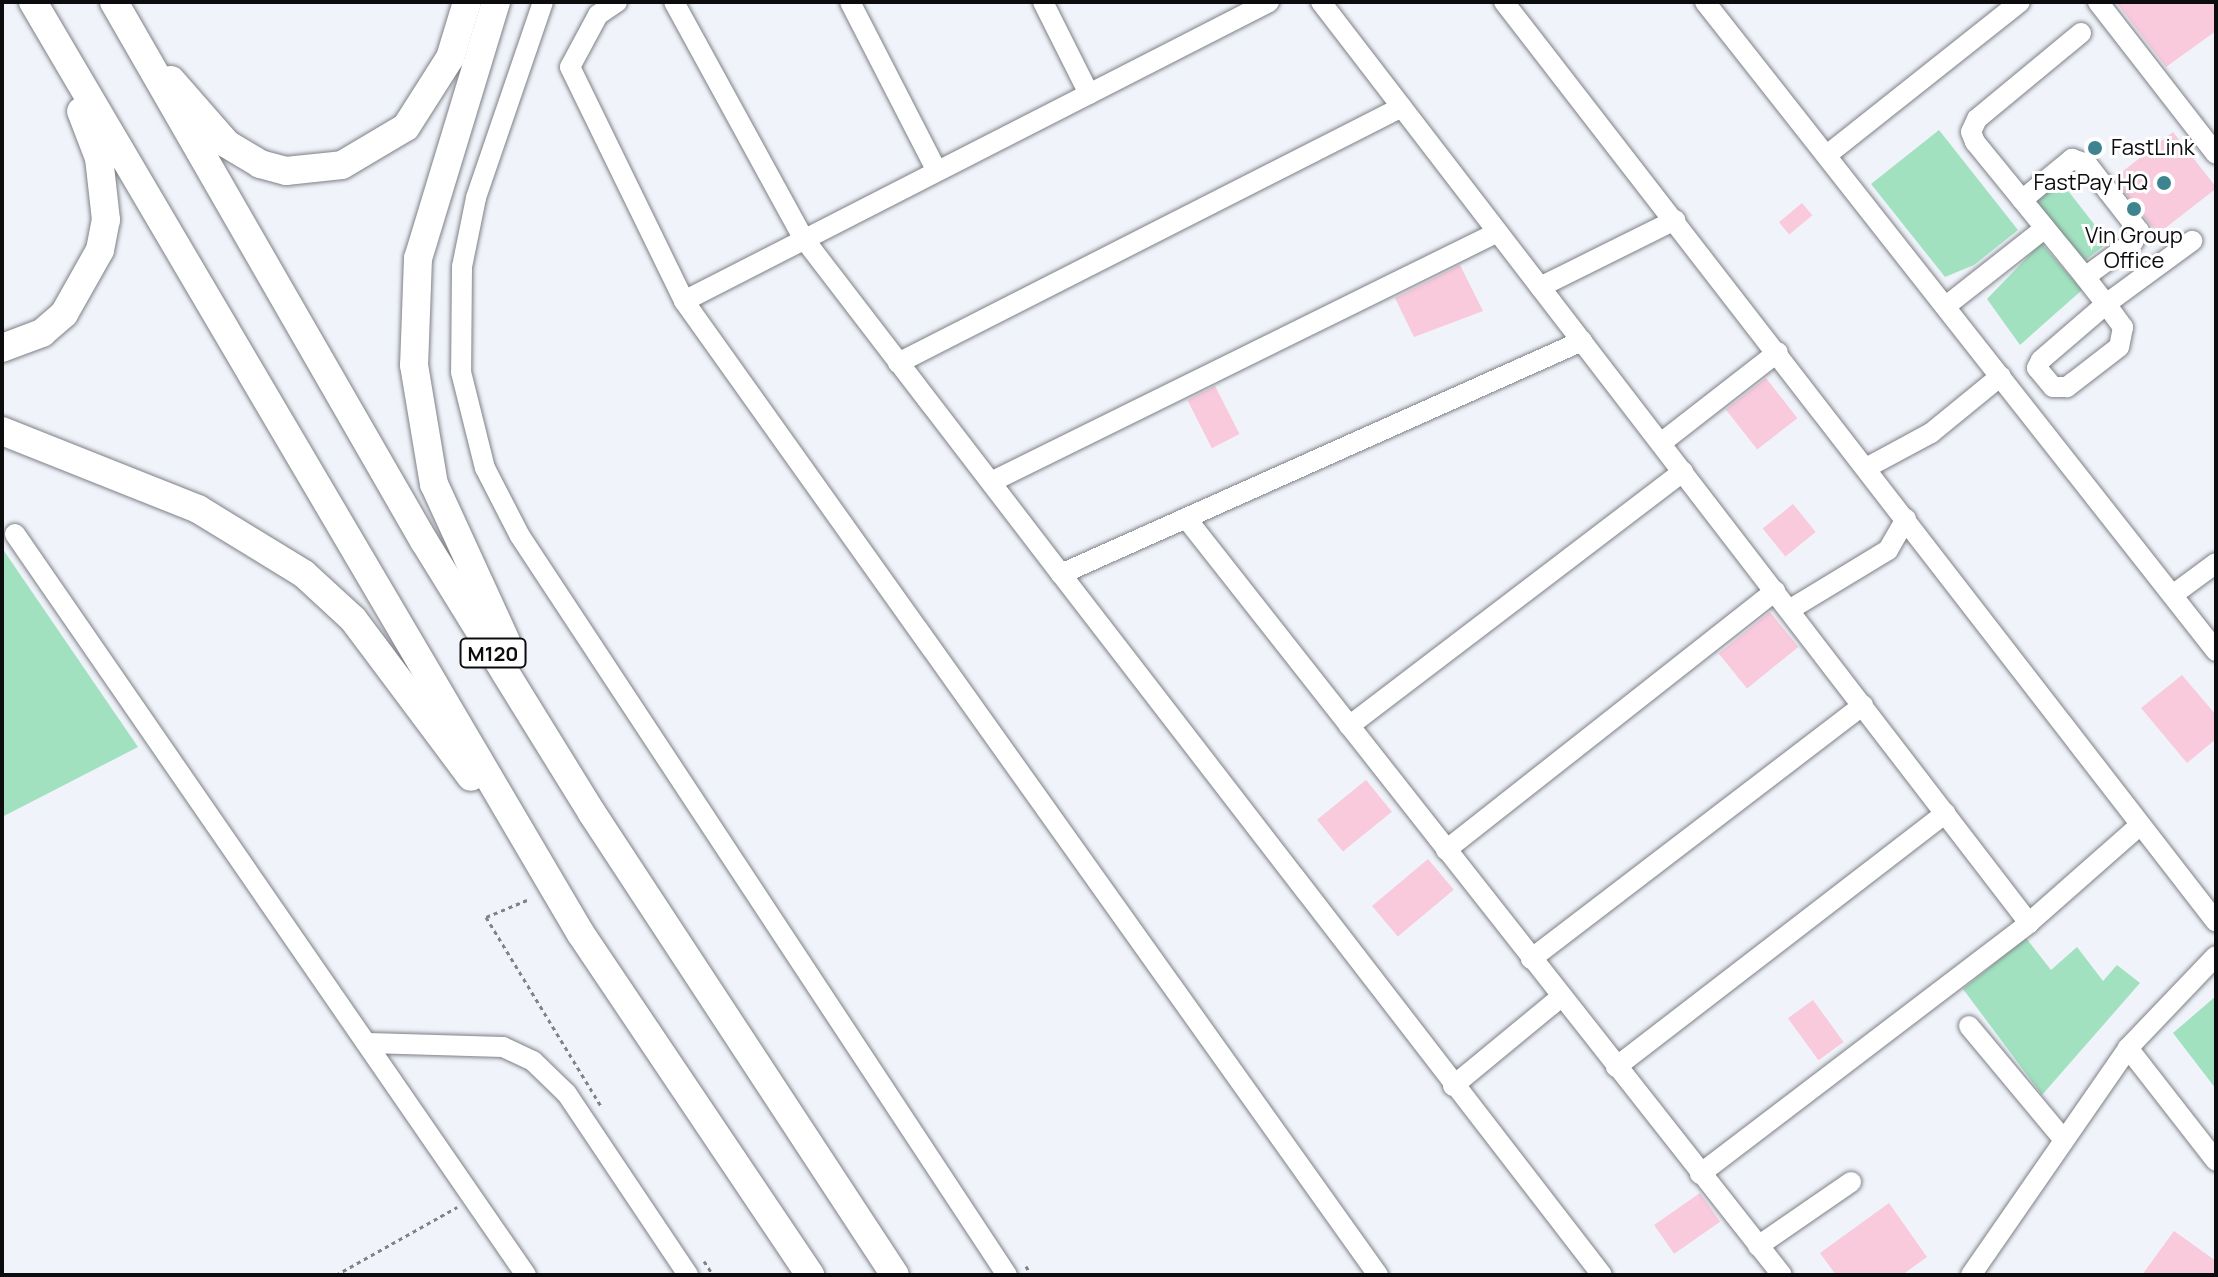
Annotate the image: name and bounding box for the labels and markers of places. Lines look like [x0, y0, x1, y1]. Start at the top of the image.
place label: FastLink [2111, 135, 2195, 161]
marker: FastLink [2086, 139, 2104, 157]
place label: FastPay HQ [2033, 170, 2148, 196]
marker: FastPay HQ [2155, 174, 2173, 192]
marker: Vin Group Office [2125, 200, 2143, 218]
place label: Vin Group Office [2085, 222, 2183, 274]

